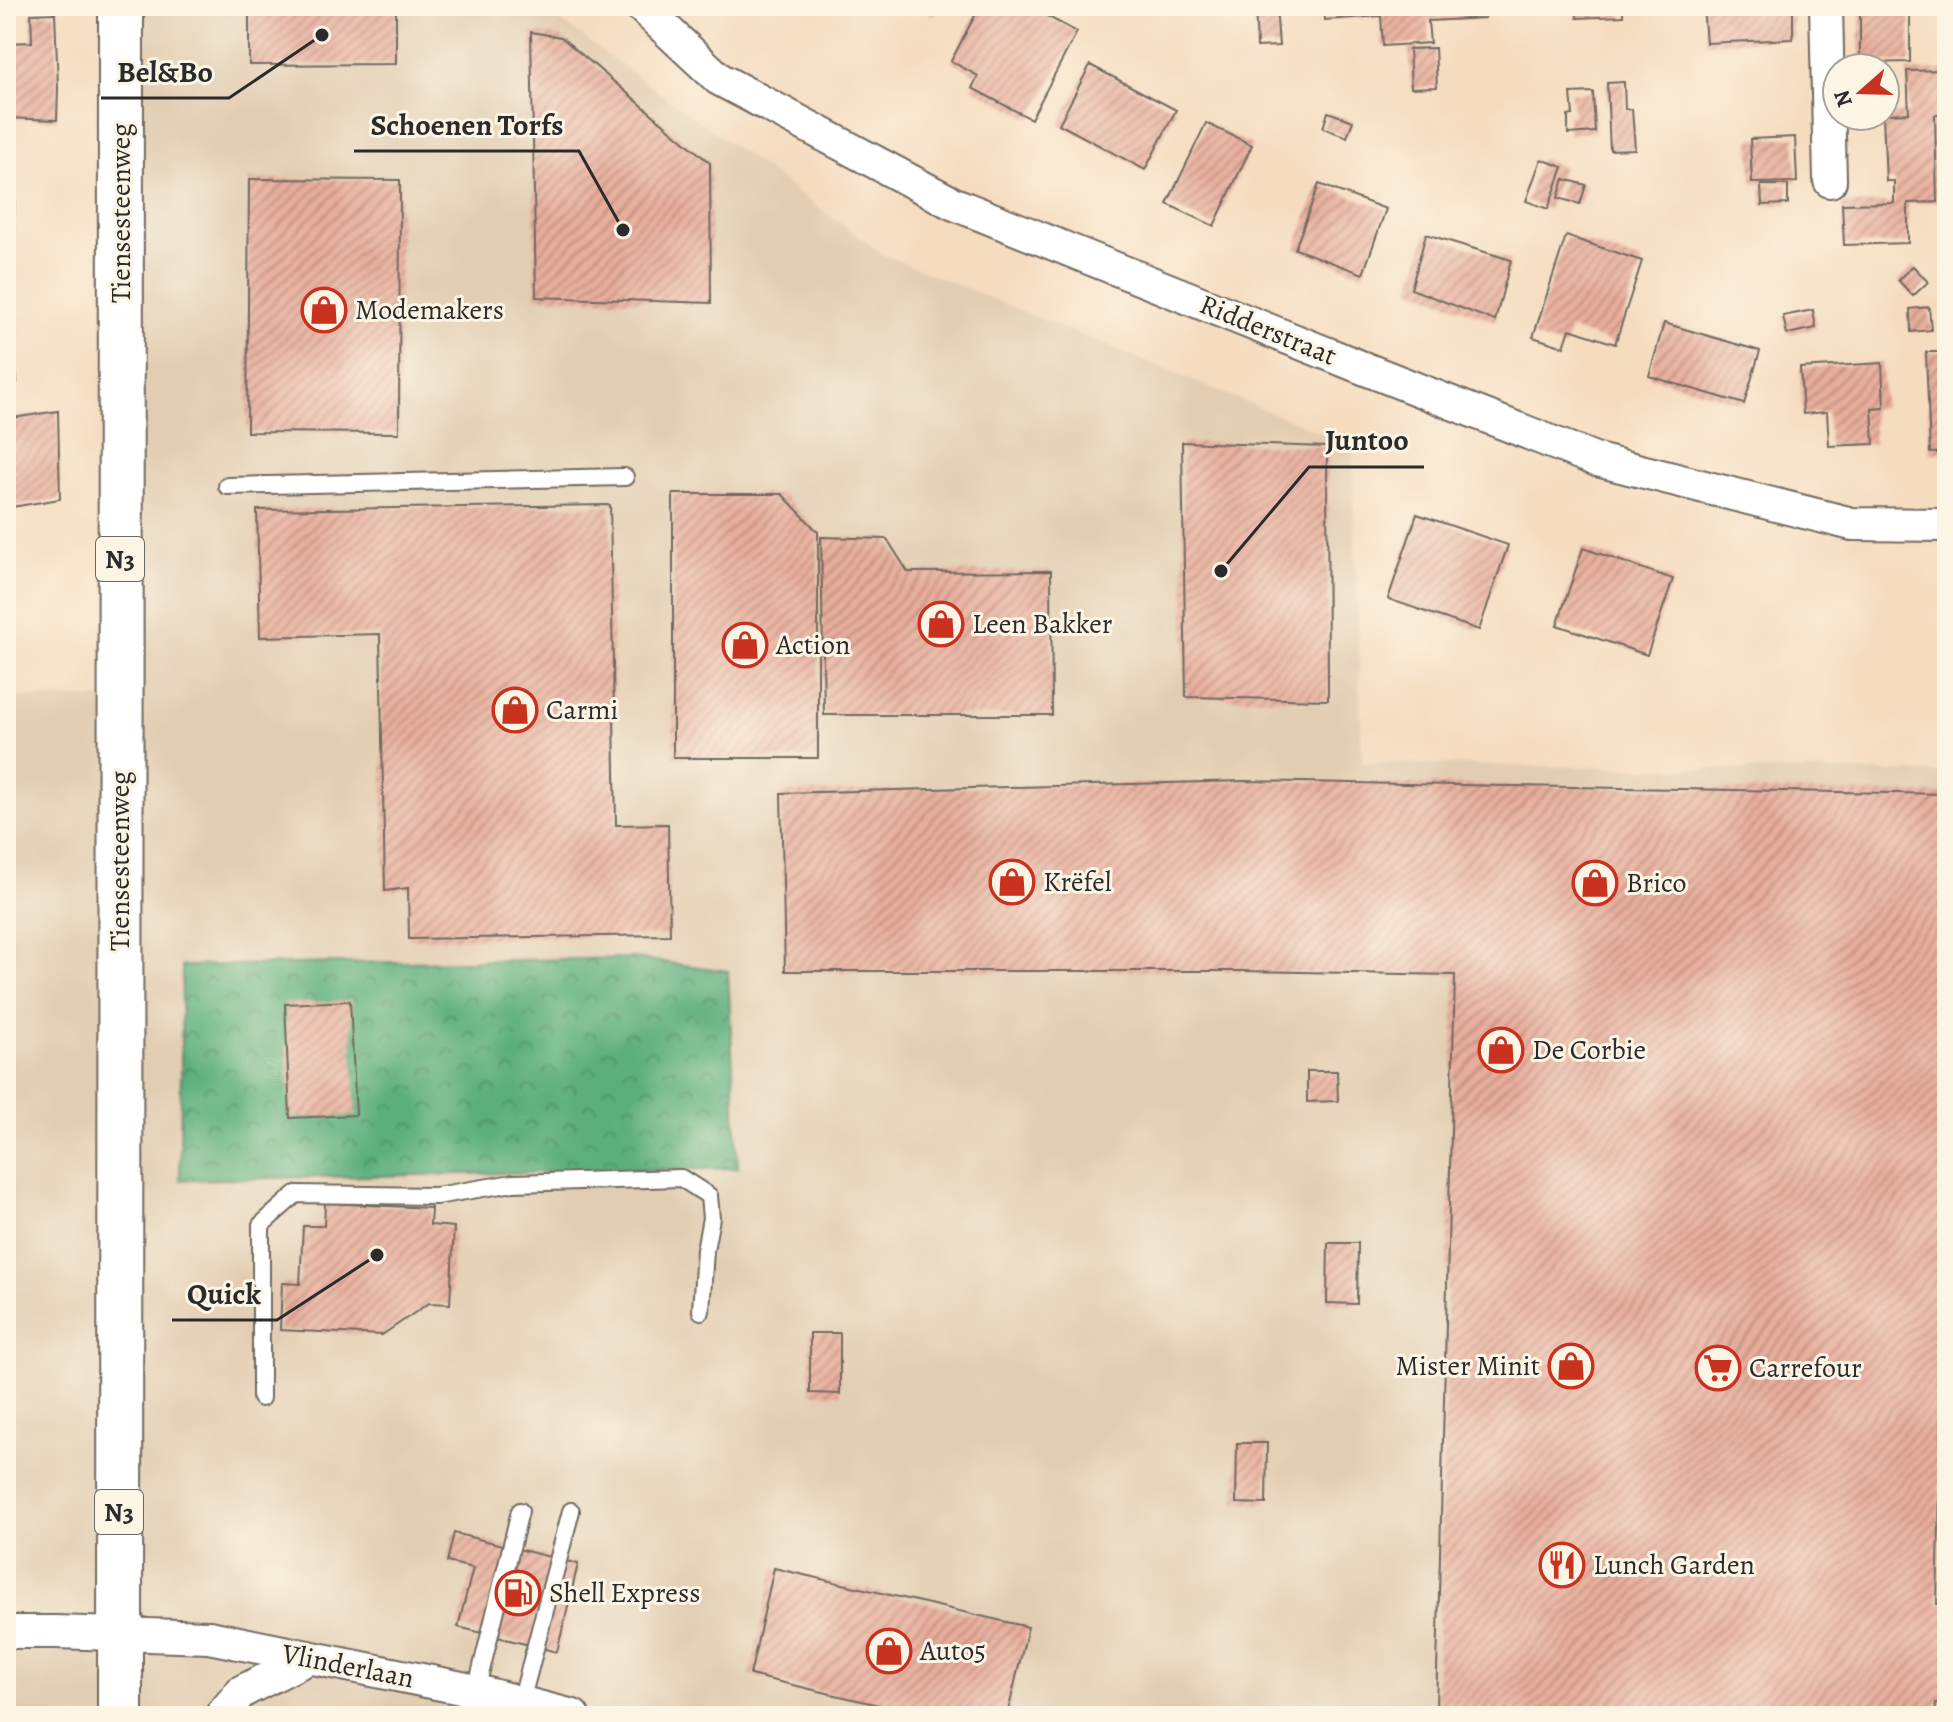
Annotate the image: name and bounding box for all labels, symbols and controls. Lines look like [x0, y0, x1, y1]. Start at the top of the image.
callout: Bel&Bo [101, 44, 229, 98]
text: Bel&Bo [117, 52, 213, 92]
north arrow [1821, 52, 1901, 132]
text: N [1826, 86, 1860, 111]
callout: Schoenen Torfs [354, 97, 579, 151]
text: Schoenen Torfs [371, 105, 563, 145]
street label: Tiensesteenweg [102, 123, 140, 303]
street label: Ridderstraat [1194, 285, 1342, 375]
shop icon: Modemakers [300, 286, 348, 334]
place label: Modemakers [355, 291, 504, 329]
callout: Juntoo [1309, 413, 1424, 467]
text: Juntoo [1325, 420, 1409, 460]
road number: N3 [96, 537, 144, 581]
shop icon: Leen Bakker [917, 600, 965, 648]
place label: Leen Bakker [972, 605, 1113, 643]
shop icon: Action [721, 621, 769, 669]
place label: Action [775, 626, 850, 664]
shop icon: Carmi [491, 686, 539, 734]
place label: Carmi [546, 691, 619, 729]
street label: Tiensesteenweg [101, 771, 139, 951]
shop icon: Krëfel [988, 858, 1036, 906]
shop icon: Brico [1571, 859, 1619, 907]
place label: Krëfel [1043, 863, 1112, 901]
place label: Brico [1626, 864, 1686, 902]
shop icon: De Corbie [1477, 1026, 1525, 1074]
place label: De Corbie [1532, 1031, 1646, 1069]
callout: Quick [172, 1266, 277, 1320]
text: Quick [187, 1274, 261, 1314]
shop icon: Mister Minit [1547, 1342, 1595, 1390]
supermarket icon: Carrefour [1694, 1344, 1742, 1392]
place label: Mister Minit [1396, 1347, 1540, 1385]
place label: Carrefour [1749, 1349, 1862, 1387]
road number: N3 [95, 1490, 143, 1534]
restaurant icon: Lunch Garden [1538, 1541, 1586, 1589]
place label: Lunch Garden [1593, 1546, 1755, 1584]
fuel station icon: Shell Express [494, 1569, 542, 1617]
place label: Shell Express [549, 1574, 700, 1612]
shop icon: Auto5 [865, 1627, 913, 1675]
place label: Auto5 [919, 1632, 986, 1670]
street label: Vlinderlaan [278, 1634, 417, 1697]

